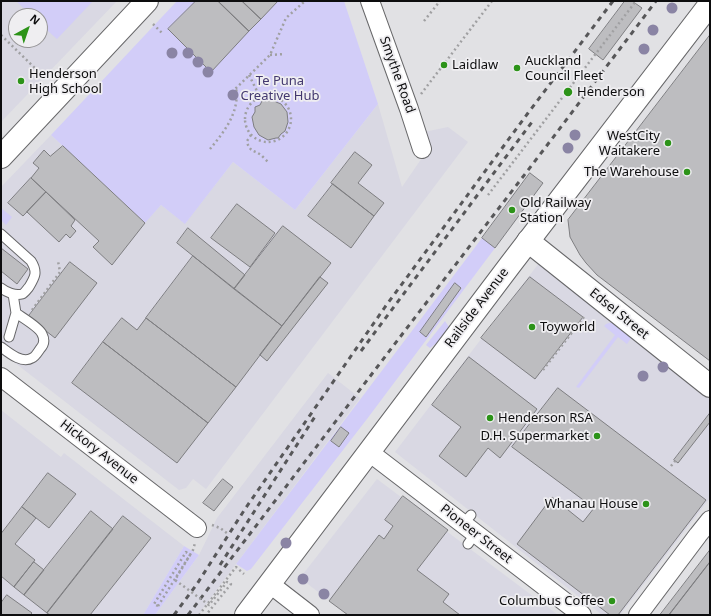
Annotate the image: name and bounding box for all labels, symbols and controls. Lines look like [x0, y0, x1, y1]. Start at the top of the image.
north arrow [8, 8, 48, 48]
text: N [27, 11, 44, 28]
street label: Smythe Road [376, 34, 418, 116]
place label: Auckland Council Fleet [525, 53, 603, 84]
place label: Laidlaw [452, 57, 498, 73]
marker: Laidlaw [439, 60, 449, 70]
marker: Auckland Council Fleet [512, 63, 522, 73]
place label: Henderson High School [29, 66, 102, 97]
park label: Te Puna Creative Hub [241, 73, 319, 104]
marker: Henderson High School [16, 76, 26, 86]
place label: Henderson [577, 84, 645, 100]
marker: Henderson [562, 86, 574, 98]
place label: WestCity Waitakere [599, 128, 660, 159]
marker: WestCity Waitakere [663, 138, 673, 148]
place label: The Warehouse [584, 164, 679, 180]
marker: The Warehouse [682, 167, 692, 177]
place label: Old Railway Station [520, 195, 591, 226]
marker: Old Railway Station [507, 205, 517, 215]
street label: Railside Avenue [442, 265, 512, 351]
street label: Edsel Street [586, 285, 652, 343]
place label: Toyworld [540, 319, 595, 335]
marker: Toyworld [527, 322, 537, 332]
place label: Henderson RSA [498, 410, 593, 426]
marker: Henderson RSA [485, 413, 495, 423]
street label: Hickory Avenue [57, 417, 141, 487]
place label: D.H. Supermarket [480, 428, 589, 444]
marker: D.H. Supermarket [592, 431, 602, 441]
place label: Whanau House [545, 496, 638, 512]
marker: Whanau House [641, 499, 651, 509]
street label: Pioneer Street [437, 501, 515, 567]
place label: Columbus Coffee [499, 593, 604, 609]
marker: Columbus Coffee [607, 596, 617, 606]

